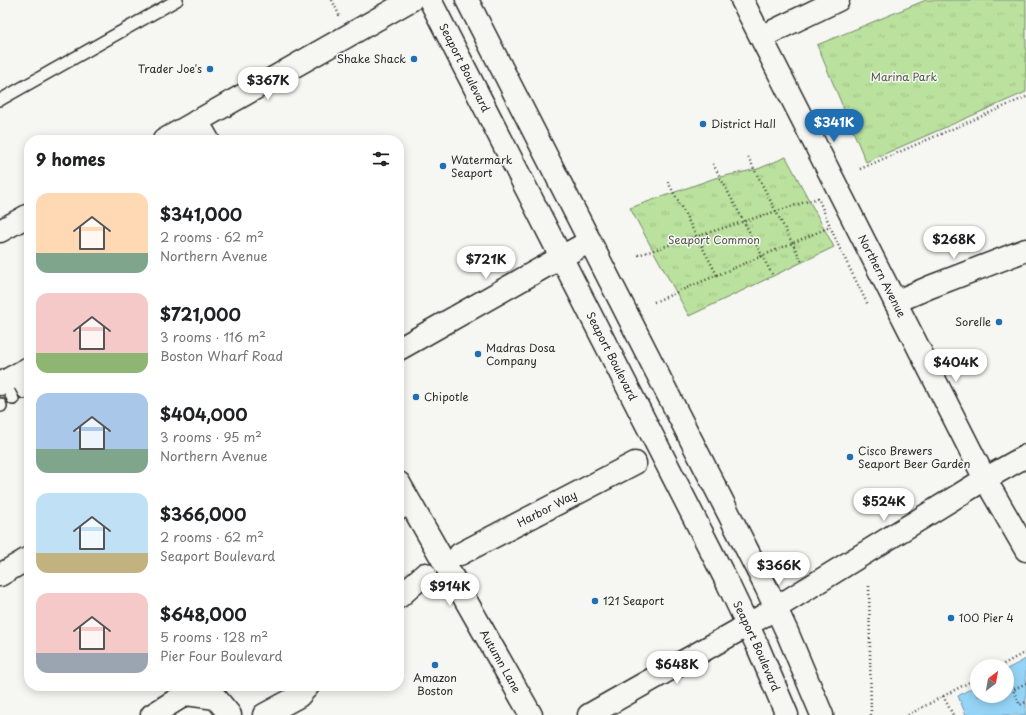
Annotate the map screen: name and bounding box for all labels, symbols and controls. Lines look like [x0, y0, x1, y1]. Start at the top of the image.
street label: Seaport Boulevard [435, 20, 495, 115]
place label: Shake Shack [337, 50, 406, 67]
marker: Shake Shack [409, 54, 419, 64]
place label: Trader Joe's [138, 60, 202, 77]
marker: Trader Joe's [205, 64, 215, 74]
pin: $367K [240, 67, 296, 101]
park label: Marina Park [871, 68, 937, 85]
text: $367K [247, 70, 289, 89]
pin: $341K [806, 109, 862, 143]
text: $341K [814, 112, 854, 131]
place label: District Hall [711, 115, 776, 132]
marker: District Hall [698, 119, 708, 129]
text: 9 homes [36, 146, 105, 172]
icon: filters [370, 148, 392, 170]
place label: Watermark Seaport [451, 151, 513, 181]
marker: Watermark Seaport [438, 161, 448, 171]
text: $341,000 [160, 201, 242, 227]
icon: home [68, 209, 116, 257]
pin: $268K [926, 226, 982, 260]
text: 2 rooms · 62 m² [160, 227, 264, 246]
text: $268K [932, 229, 976, 248]
park label: Seaport Common [668, 231, 760, 248]
street label: Northern Avenue [854, 231, 911, 320]
text: Northern Avenue [160, 246, 268, 265]
pin: $721K [458, 246, 514, 280]
text: $721K [466, 249, 506, 268]
text: $721,000 [160, 301, 241, 327]
icon: home [68, 309, 116, 357]
street label: Seaport Boulevard [582, 309, 642, 404]
place label: Sorelle [955, 313, 991, 330]
marker: Sorelle [994, 317, 1004, 327]
text: 3 rooms · 116 m² [160, 327, 266, 346]
place label: Madras Dosa Company [486, 339, 556, 369]
text: Boston Wharf Road [160, 346, 283, 365]
marker: Madras Dosa Company [473, 349, 483, 359]
pin: $404K [928, 349, 984, 383]
text: $404K [933, 352, 979, 371]
place label: Chipotle [424, 388, 469, 405]
marker: Chipotle [411, 392, 421, 402]
text: $404,000 [160, 401, 248, 427]
icon: home [68, 409, 116, 457]
text: 3 rooms · 95 m² [160, 427, 262, 446]
place label: Cisco Brewers Seaport Beer Garden [858, 442, 970, 472]
text: Northern Avenue [160, 446, 268, 465]
marker: Cisco Brewers Seaport Beer Garden [845, 452, 855, 462]
street label: Harbor Way [514, 486, 580, 531]
pin: $524K [856, 488, 912, 522]
text: $524K [862, 491, 906, 510]
text: $366,000 [160, 501, 246, 527]
icon: home [68, 509, 116, 557]
text: 2 rooms · 62 m² [160, 527, 264, 546]
text: Seaport Boulevard [160, 546, 275, 565]
pin: $366K [751, 552, 807, 586]
text: $366K [757, 555, 801, 574]
pin: $914K [422, 573, 478, 607]
text: $914K [430, 576, 471, 595]
place label: 121 Seaport [603, 592, 665, 609]
marker: 121 Seaport [590, 596, 600, 606]
street label: Seaport Boulevard [729, 598, 785, 694]
text: $648,000 [160, 601, 247, 627]
icon: home [68, 609, 116, 657]
place label: 100 Pier 4 [959, 609, 1014, 626]
marker: 100 Pier 4 [946, 613, 956, 623]
street label: Autumn Lane [476, 626, 526, 696]
text: 5 rooms · 128 m² [160, 627, 268, 646]
text: Pier Four Boulevard [160, 646, 282, 665]
pin: $648K [649, 651, 705, 685]
text: $648K [655, 654, 699, 673]
north arrow [970, 659, 1014, 703]
map controls [970, 659, 1014, 703]
marker: Amazon Boston [430, 660, 440, 670]
place label: Amazon Boston [413, 669, 457, 699]

